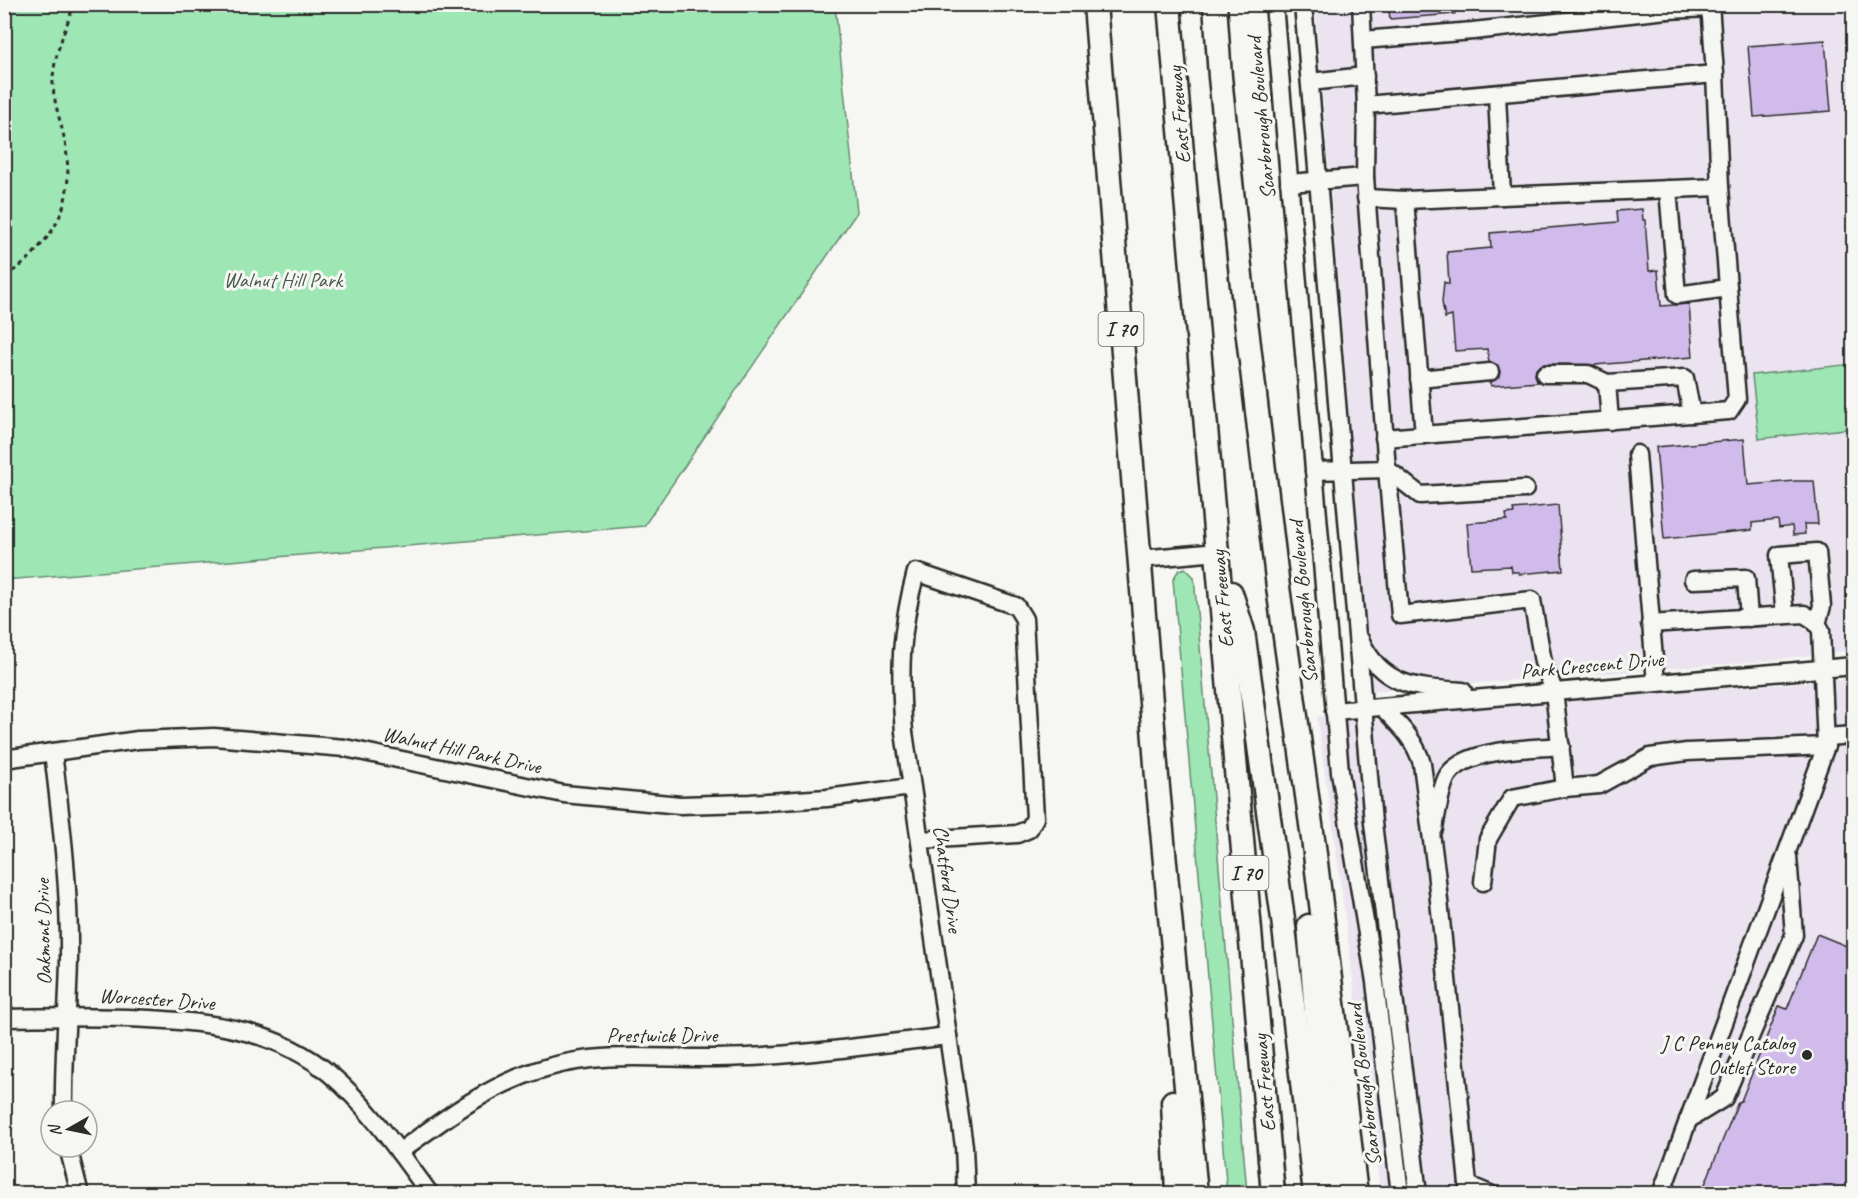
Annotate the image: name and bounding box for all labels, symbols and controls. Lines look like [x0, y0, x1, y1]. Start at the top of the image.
street label: Scarborough Boulevard [1241, 32, 1281, 200]
street label: East Freeway [1162, 64, 1196, 165]
park label: Walnut Hill Park [224, 267, 345, 293]
road number: I 70 [1098, 312, 1144, 346]
street label: Scarborough Boulevard [1283, 516, 1323, 684]
street label: East Freeway [1205, 548, 1239, 649]
street label: Park Crescent Drive [1520, 646, 1666, 684]
street label: Walnut Hill Park Drive [381, 721, 545, 780]
street label: Chatford Drive [928, 824, 969, 936]
road number: I 70 [1224, 856, 1268, 890]
street label: Oakmont Drive [29, 876, 57, 985]
street label: Worcester Drive [98, 982, 217, 1016]
street label: Scarborough Boulevard [1341, 999, 1387, 1167]
street label: Prestwick Drive [607, 1022, 720, 1048]
place label: J C Penney Catalog Outlet Store [1660, 1030, 1797, 1080]
street label: East Freeway [1247, 1032, 1281, 1133]
marker: J C Penney Catalog Outlet Store [1800, 1048, 1814, 1062]
north arrow [39, 1099, 99, 1159]
text: N [44, 1122, 66, 1138]

